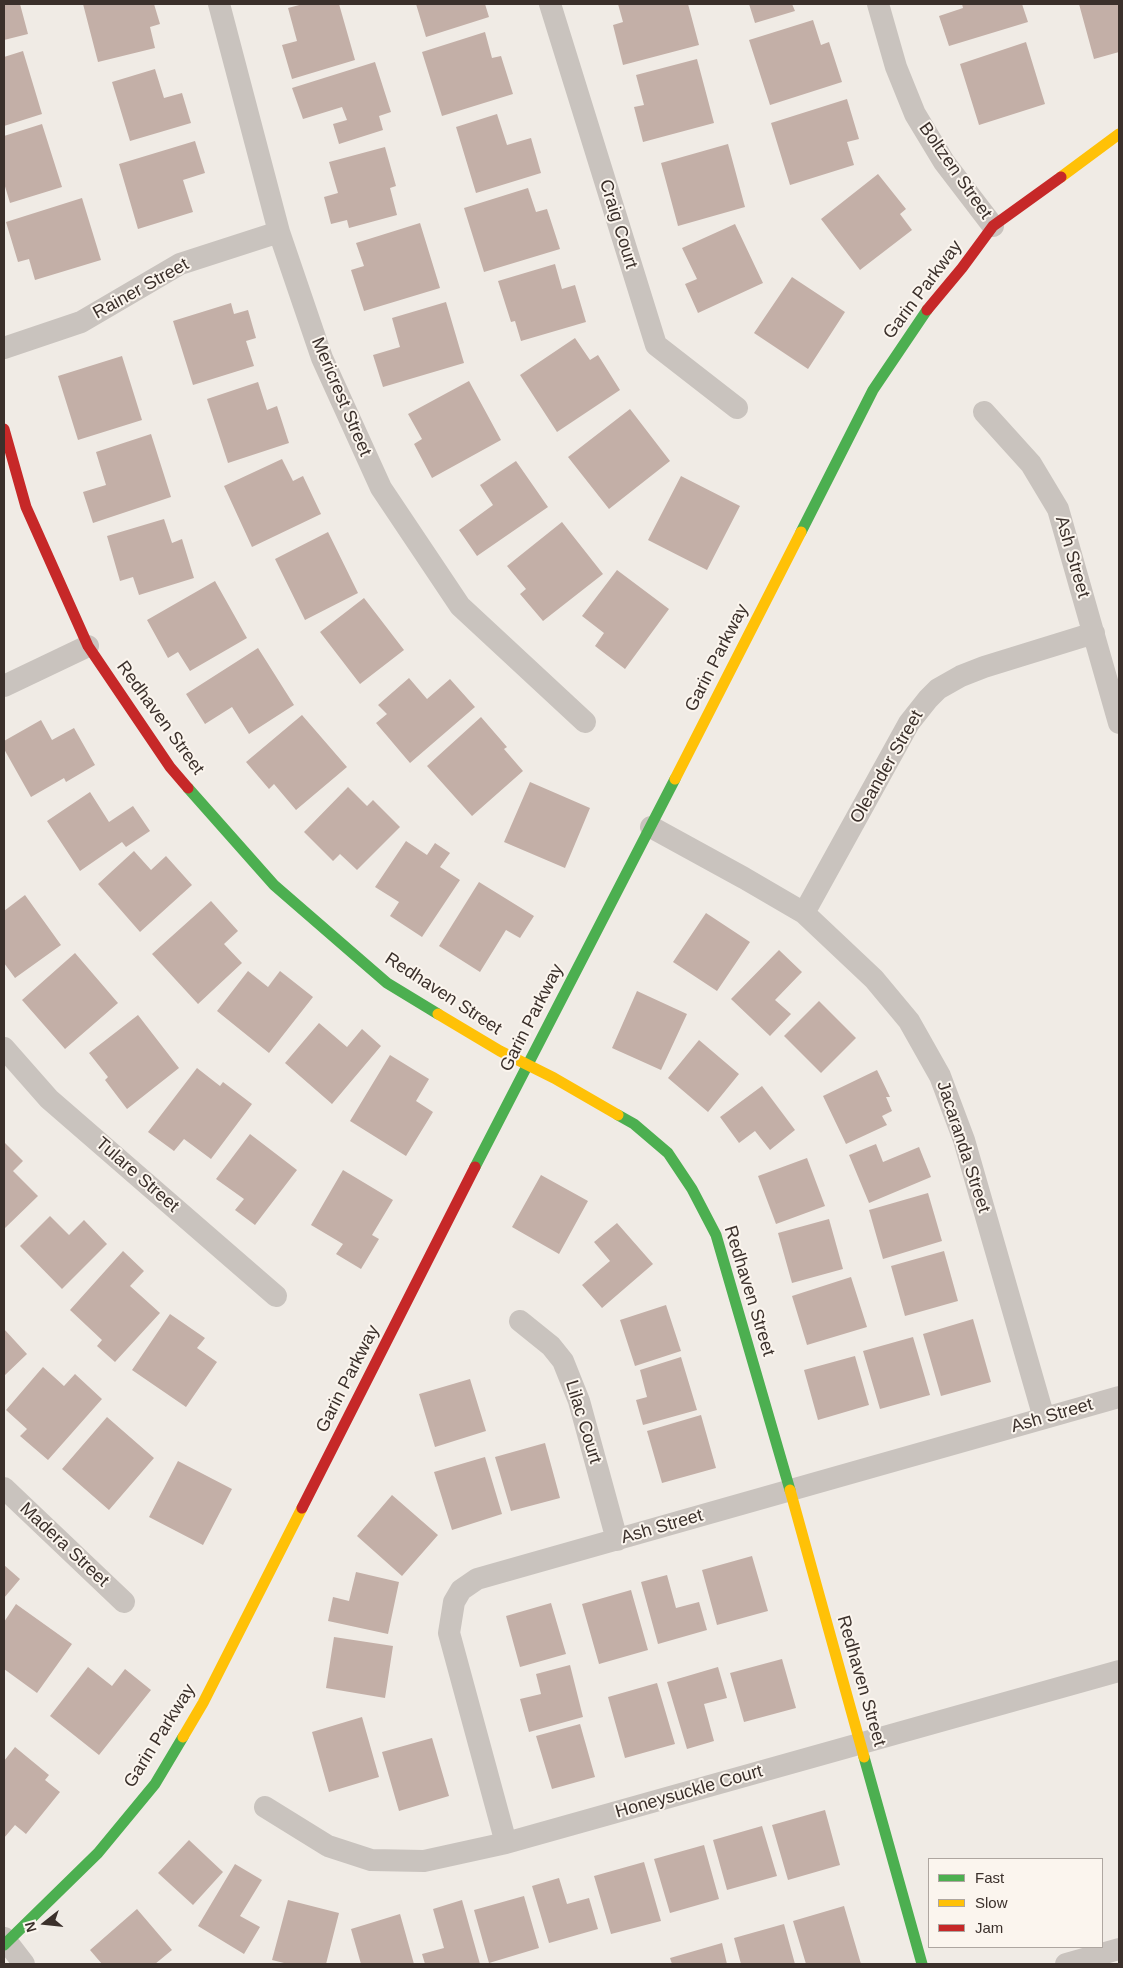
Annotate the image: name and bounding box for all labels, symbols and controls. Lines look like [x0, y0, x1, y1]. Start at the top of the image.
street label: Boltzen Street [914, 118, 996, 224]
street label: Craig Court [594, 177, 642, 271]
street label: Garin Parkway [879, 236, 967, 344]
street label: Rainer Street [89, 254, 193, 324]
street label: Mericrest Street [306, 334, 376, 460]
street label: Ash Street [1050, 514, 1094, 600]
street label: Garin Parkway [681, 601, 753, 715]
street label: Redhaven Street [112, 657, 208, 779]
street label: Oleander Street [846, 707, 928, 827]
street label: Redhaven Street [380, 948, 506, 1040]
street label: Garin Parkway [496, 961, 568, 1075]
street label: Jacaranda Street [932, 1078, 994, 1216]
street label: Tulare Street [91, 1133, 183, 1217]
street label: Redhaven Street [719, 1223, 779, 1359]
street label: Garin Parkway [312, 1322, 384, 1436]
street label: Lilac Court [560, 1378, 606, 1466]
street label: Ash Street [1009, 1394, 1095, 1438]
street label: Madera Street [15, 1498, 113, 1592]
street label: Ash Street [619, 1505, 705, 1549]
street label: Redhaven Street [832, 1613, 890, 1749]
street label: Garin Parkway [120, 1680, 200, 1792]
street label: Honeysuckle Court [613, 1761, 765, 1823]
legend [928, 1858, 1103, 1948]
text: Fast [975, 1869, 1004, 1886]
text: Slow [975, 1894, 1008, 1911]
north arrow [20, 1898, 70, 1948]
text: Jam [975, 1919, 1003, 1936]
text: N [21, 1920, 40, 1934]

